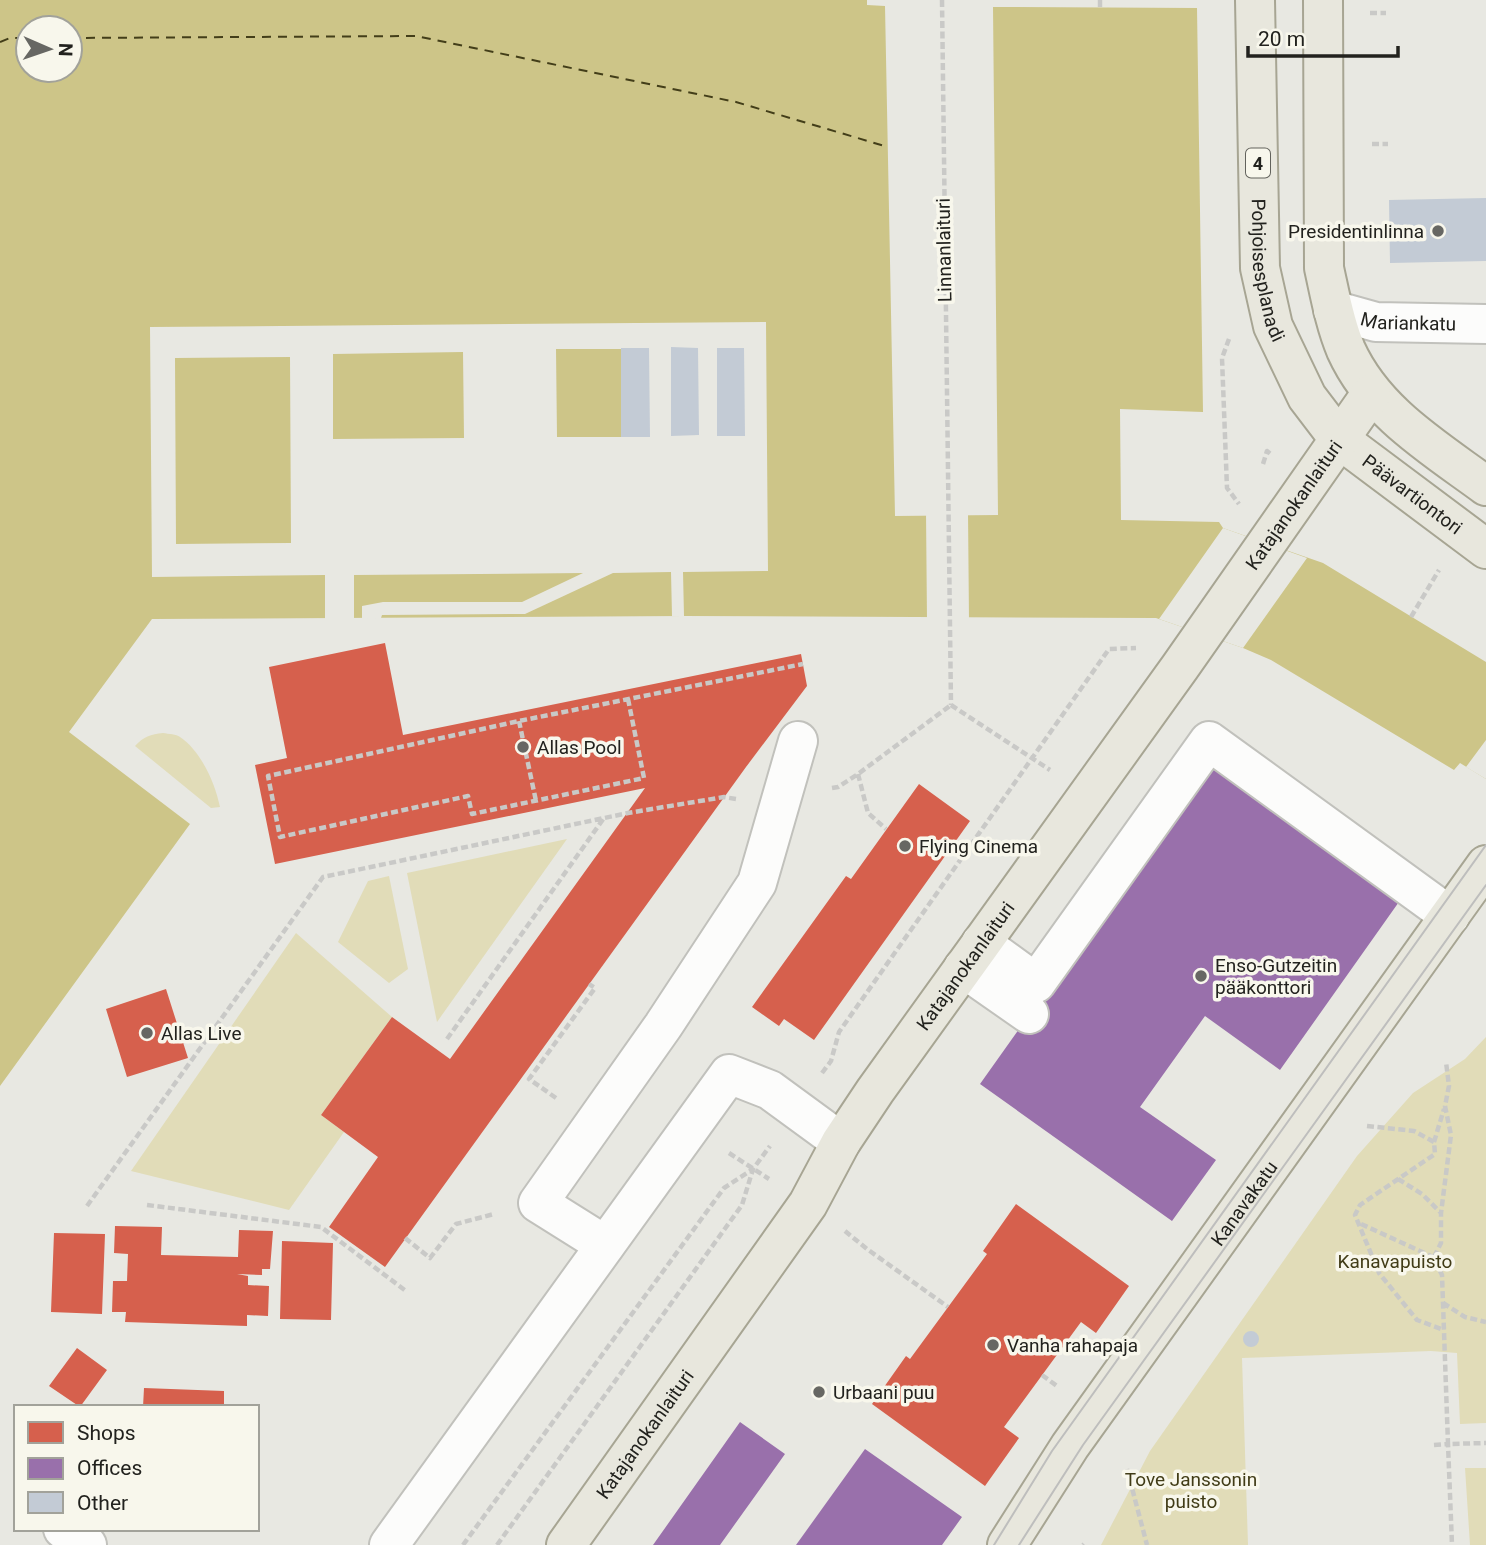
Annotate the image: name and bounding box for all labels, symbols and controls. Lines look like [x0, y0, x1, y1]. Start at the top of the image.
north arrow [14, 14, 84, 84]
scale bar [1248, 14, 1398, 58]
text: 20 m [1258, 27, 1305, 51]
text: N [54, 42, 77, 57]
road number: 4 [1246, 148, 1270, 178]
street label: Linnanlaituri [932, 198, 956, 302]
street label: Pohjoisesplanadi [1247, 198, 1290, 345]
place label: Presidentinlinna [1288, 220, 1424, 243]
marker: Presidentinlinna [1430, 223, 1446, 239]
street label: Mariankatu [1358, 307, 1456, 335]
street label: Katajanokanlaituri [1240, 436, 1347, 574]
street label: Päävartiontori [1358, 449, 1467, 539]
place label: Allas Pool [537, 736, 622, 759]
marker: Allas Pool [515, 739, 531, 755]
place label: Flying Cinema [919, 835, 1038, 858]
marker: Flying Cinema [897, 838, 913, 854]
street label: Katajanokanlaituri [911, 897, 1019, 1035]
place label: Enso-Gutzeitin pääkonttori [1215, 954, 1337, 999]
marker: Enso-Gutzeitin pääkonttori [1193, 968, 1209, 984]
place label: Allas Live [161, 1022, 242, 1045]
marker: Allas Live [139, 1025, 155, 1041]
street label: Kanavakatu [1206, 1156, 1282, 1250]
park label: Kanavapuisto [1338, 1250, 1452, 1273]
place label: Vanha rahapaja [1007, 1334, 1138, 1357]
marker: Vanha rahapaja [985, 1337, 1001, 1353]
street label: Katajanokanlaituri [591, 1365, 698, 1503]
place label: Urbaani puu [833, 1381, 935, 1404]
marker: Urbaani puu [811, 1384, 827, 1400]
legend [14, 1405, 259, 1531]
text: Shops [77, 1421, 136, 1445]
text: Offices [77, 1456, 142, 1480]
park label: Tove Janssonin puisto [1125, 1468, 1257, 1513]
text: Other [77, 1491, 128, 1515]

